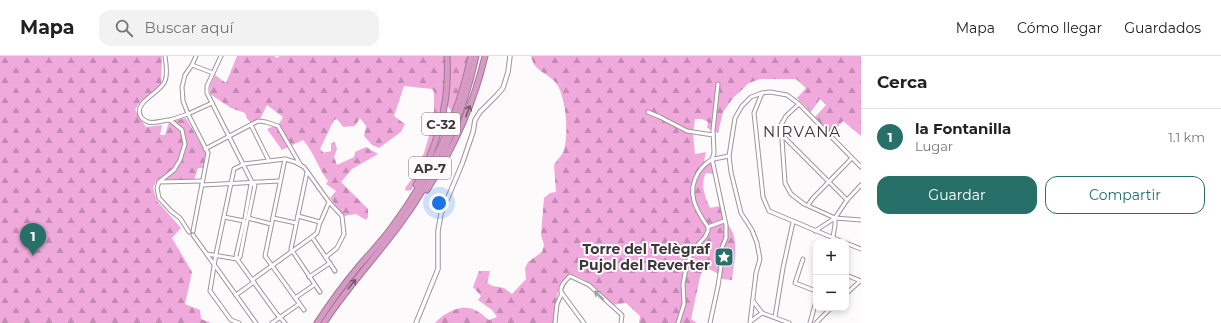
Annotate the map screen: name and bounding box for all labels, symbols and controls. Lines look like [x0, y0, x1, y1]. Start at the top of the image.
search box [99, 10, 379, 46]
text: Mapa [20, 16, 75, 39]
icon: search [113, 17, 135, 39]
text: Buscar aquí [145, 18, 234, 37]
text: Mapa [956, 19, 995, 37]
text: Cómo llegar [1017, 19, 1102, 37]
text: Guardados [1124, 19, 1201, 37]
text: Cerca [877, 72, 927, 92]
one-way arrow [464, 105, 472, 117]
road number: C-32 [422, 113, 460, 135]
text: la Fontanilla [915, 119, 1011, 138]
district label: NIRVANA [763, 122, 841, 141]
text: 1 [887, 129, 893, 145]
text: 1.1 km [1168, 129, 1205, 145]
text: Lugar [915, 138, 953, 154]
road number: AP-7 [409, 157, 451, 179]
button: Guardar [877, 176, 1037, 214]
button: Compartir [1045, 176, 1205, 214]
your location [429, 193, 449, 213]
pin: 1 [20, 223, 46, 256]
map controls [813, 239, 849, 311]
button: + [813, 239, 849, 275]
place label: Torre del Telègraf Pujol del Reverter [579, 240, 711, 274]
place icon: Torre del Telègraf Pujol del Reverter [713, 246, 735, 268]
button: − [813, 275, 849, 311]
one-way arrow [347, 279, 356, 290]
one-way arrow [594, 290, 604, 299]

